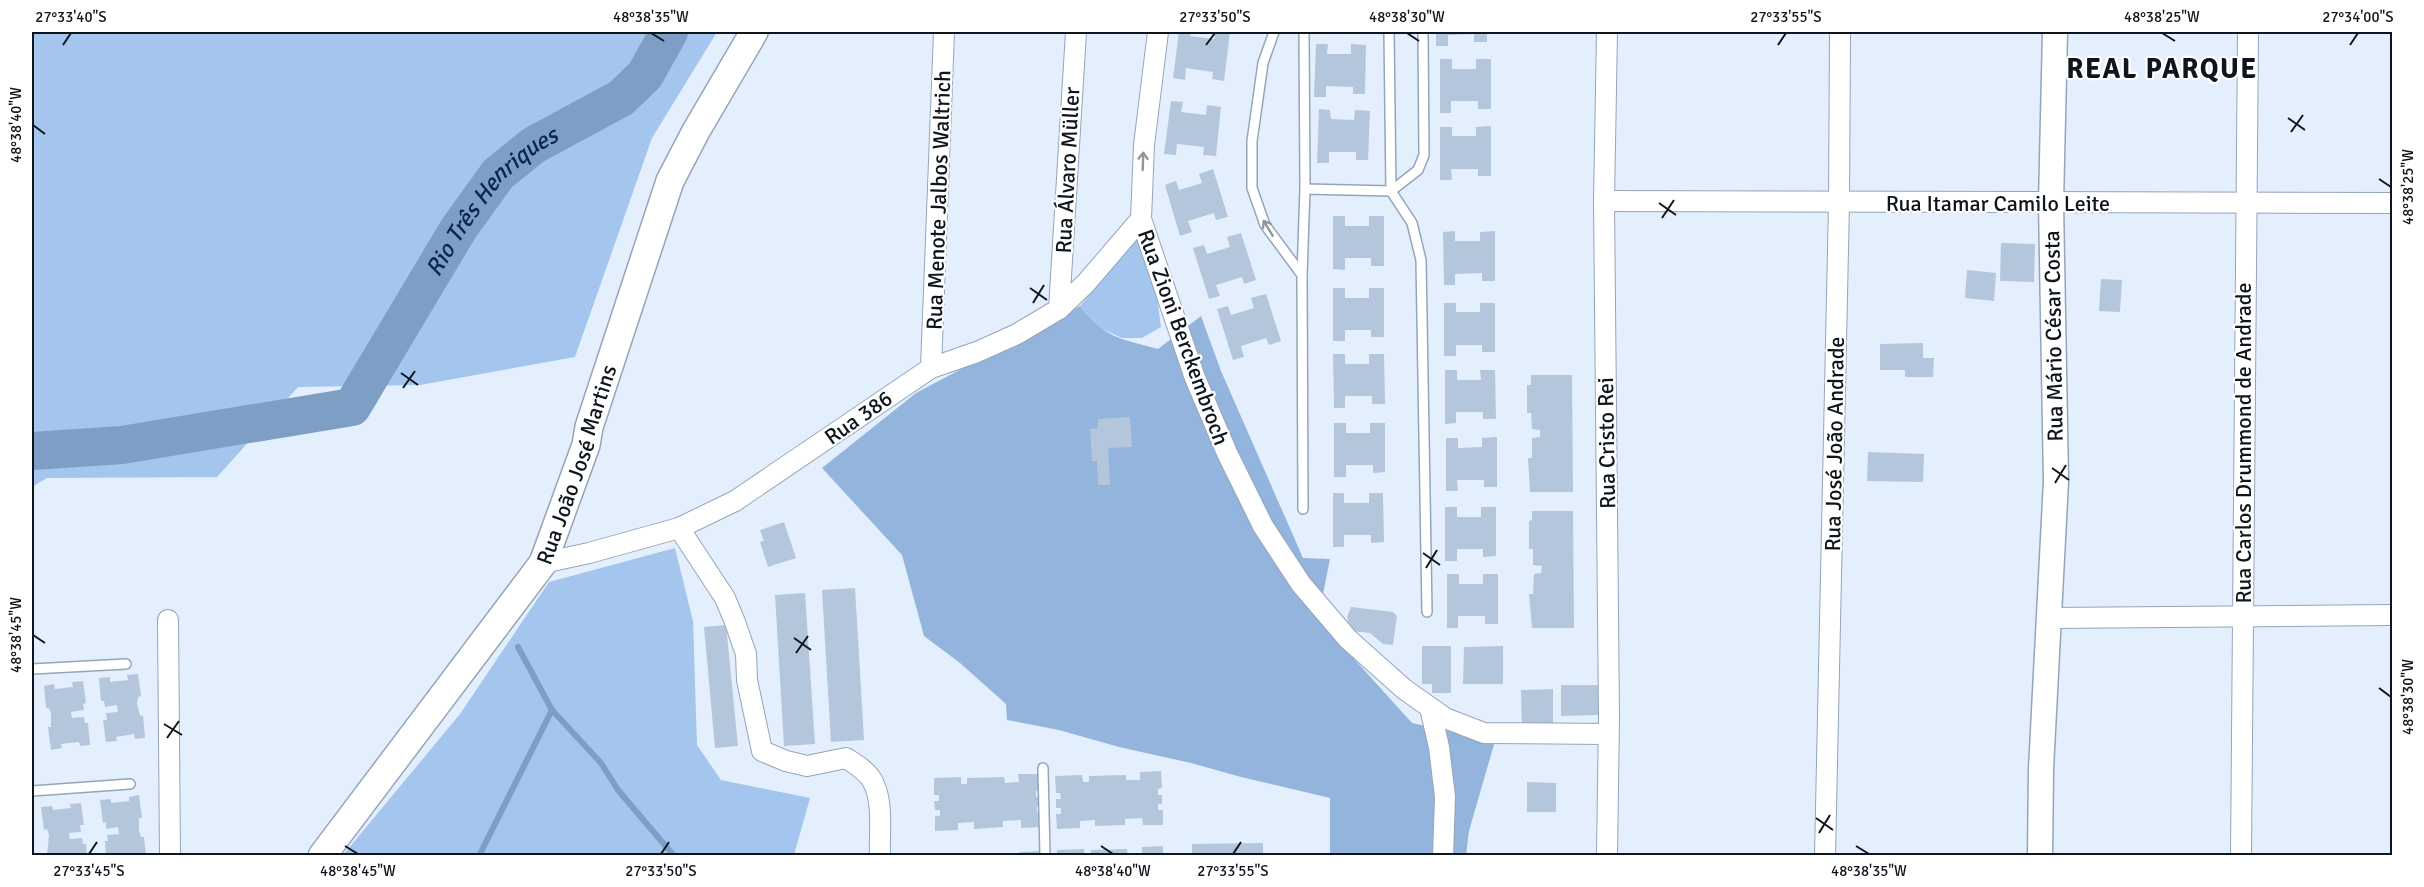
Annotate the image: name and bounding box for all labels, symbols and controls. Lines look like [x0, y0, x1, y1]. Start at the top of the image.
text: 27°33'40"S [35, 8, 107, 26]
text: 48°38'35"W [613, 8, 689, 26]
text: 27°33'50"S [1179, 8, 1251, 26]
text: 48°38'30"W [1369, 8, 1445, 26]
text: 27°33'55"S [1750, 8, 1822, 26]
text: 48°38'25"W [2124, 8, 2200, 26]
text: 27°34'00"S [2322, 8, 2394, 26]
district label: REAL PARQUE [2066, 52, 2258, 86]
street label: Rua Menote Jalbos Waltrich [920, 70, 957, 330]
street label: Rua Álvaro Müller [1050, 86, 1085, 254]
text: 48°38'40"W [7, 87, 25, 163]
water label: Rio Três Henriques [419, 119, 565, 281]
text: 48°38'25"W [2399, 149, 2417, 225]
one-way arrow [1137, 151, 1149, 171]
street label: Rua Itamar Camilo Leite [1886, 190, 2110, 217]
one-way arrow [1261, 220, 1273, 237]
street label: Rua Zioni Berckembroch [1132, 225, 1235, 449]
street label: Rua Mário César Costa [2038, 230, 2069, 442]
street label: Rua Carlos Drummond de Andrade [2230, 283, 2257, 603]
street label: Rua José João Andrade [1819, 336, 1850, 552]
street label: Rua João José Martins [531, 361, 623, 568]
street label: Rua Cristo Rei [1592, 377, 1621, 509]
street label: Rua 386 [819, 384, 897, 450]
text: 48°38'45"W [7, 597, 25, 673]
text: 48°38'30"W [2399, 659, 2417, 735]
text: 27°33'45"S [53, 862, 125, 880]
text: 48°38'45"W [320, 862, 396, 880]
text: 27°33'50"S [625, 862, 697, 880]
text: 48°38'40"W [1075, 862, 1151, 880]
text: 27°33'55"S [1197, 862, 1269, 880]
text: 48°38'35"W [1831, 862, 1907, 880]

